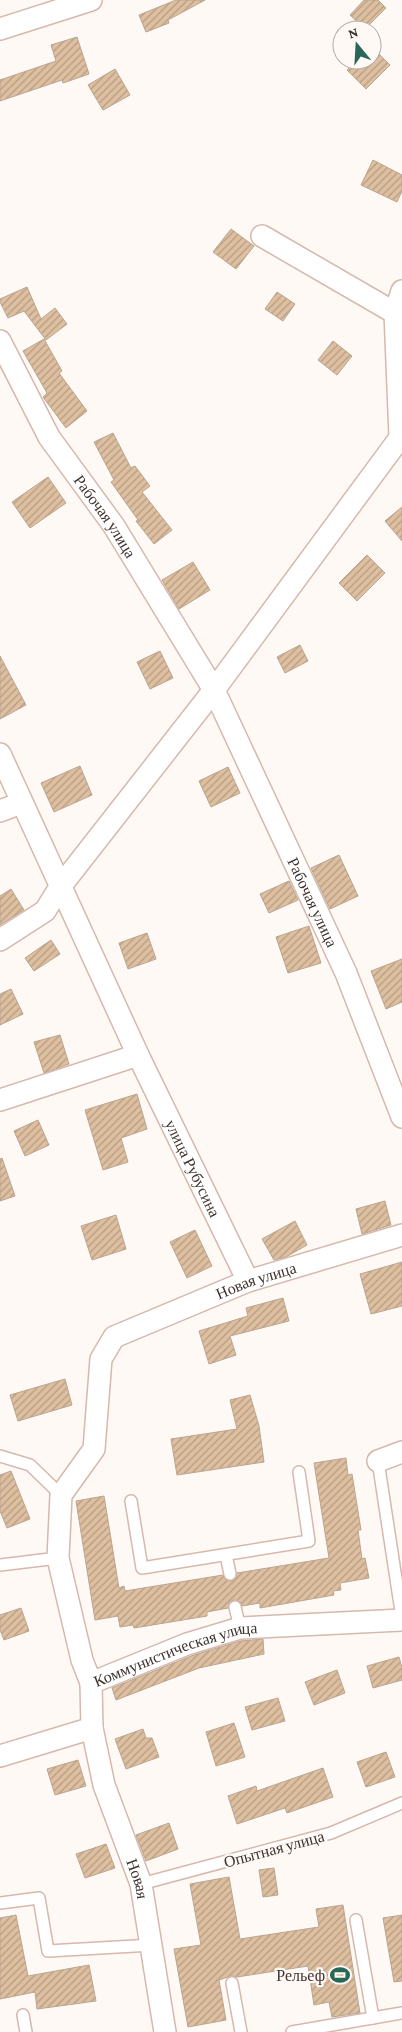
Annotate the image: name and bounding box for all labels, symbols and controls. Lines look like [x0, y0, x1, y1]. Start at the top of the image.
north arrow [332, 20, 382, 70]
text: N [346, 23, 360, 42]
street label: Рабочая улица [71, 471, 140, 561]
street label: Рабочая улица [285, 855, 341, 949]
street label: улица Рубусина [161, 1117, 224, 1220]
street label: Новая улица [213, 1259, 298, 1302]
street label: Коммунистическая улица [91, 1619, 258, 1690]
street label: Опытная улица [222, 1827, 326, 1872]
street label: Новая [124, 1856, 152, 1901]
sports icon: Рельеф [329, 1964, 351, 1986]
place label: Рельеф [276, 1967, 325, 1985]

